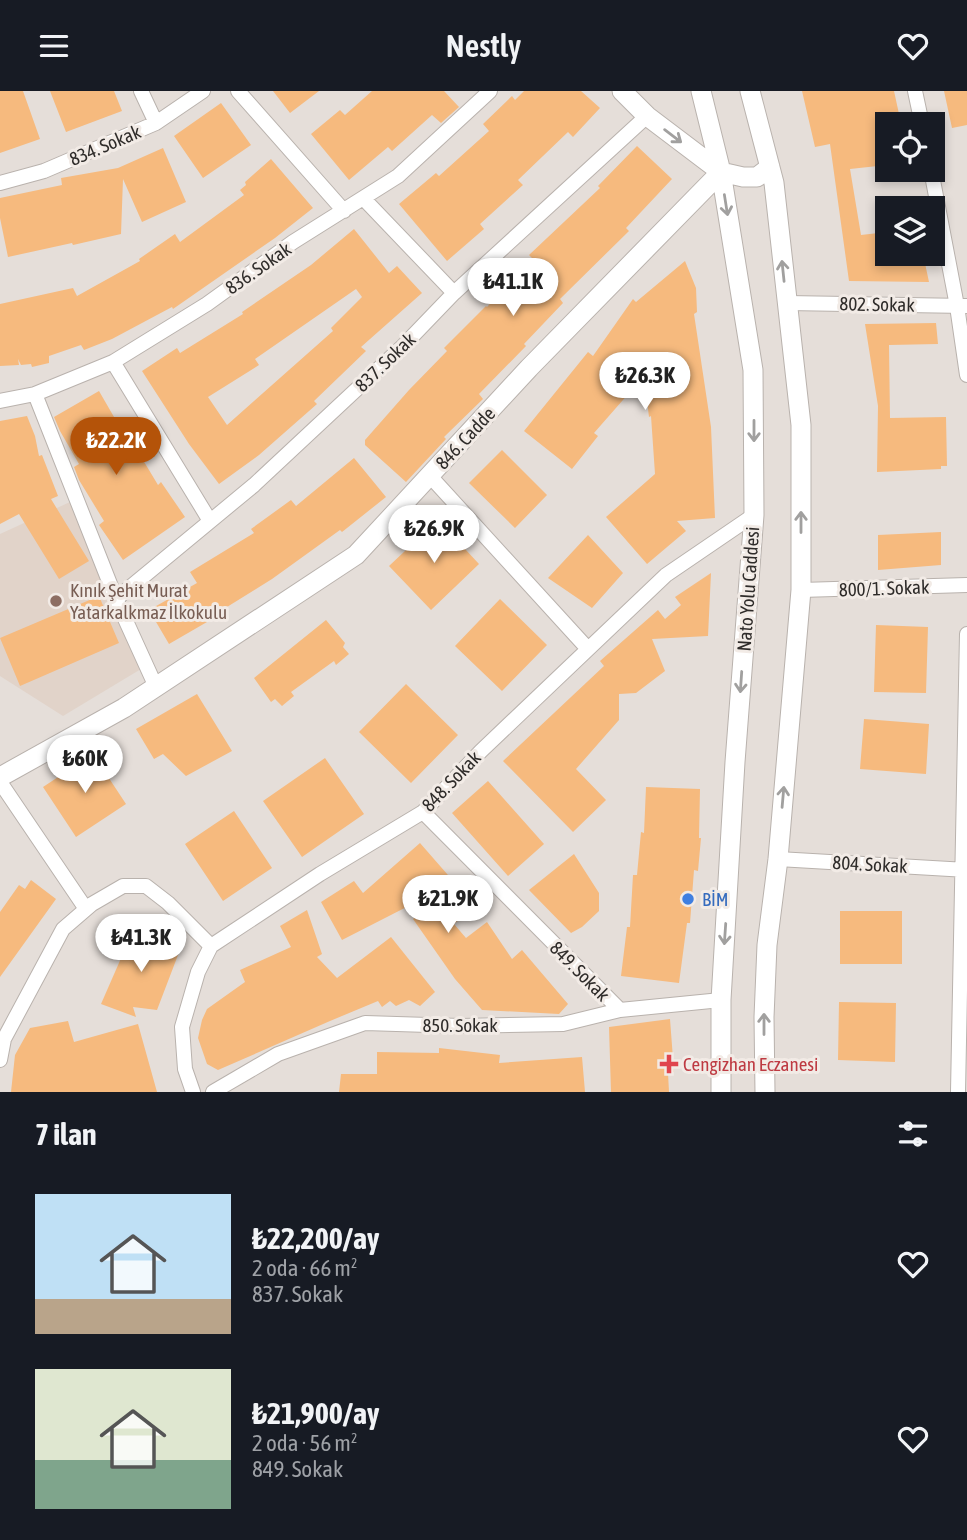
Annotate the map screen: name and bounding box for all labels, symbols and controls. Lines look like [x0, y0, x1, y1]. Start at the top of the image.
icon: menu [35, 27, 73, 65]
text: Nestly [446, 27, 521, 64]
icon: heart [894, 27, 932, 65]
map controls [875, 112, 945, 266]
button: locate [875, 112, 945, 182]
street label: 834. Sokak [66, 120, 145, 170]
one-way arrow [664, 128, 683, 143]
one-way arrow [720, 193, 733, 216]
button: layers [875, 196, 945, 266]
street label: 836. Sokak [221, 237, 296, 299]
pin: ₺41.1K [456, 259, 570, 318]
one-way arrow [777, 260, 790, 283]
text: ₺41.1K [483, 268, 543, 294]
street label: 802. Sokak [839, 292, 915, 316]
street label: 837. Sokak [350, 328, 420, 396]
pin: ₺26.3K [588, 353, 702, 412]
text: ₺26.3K [615, 362, 675, 388]
street label: 846. Cadde [431, 402, 499, 474]
pin: ₺22.2K [59, 417, 173, 477]
one-way arrow [747, 419, 761, 442]
text: ₺22.2K [86, 427, 146, 453]
pin: ₺26.9K [377, 505, 491, 565]
one-way arrow [794, 511, 808, 534]
text: ₺26.9K [404, 515, 464, 541]
street label: Nato Yolu Caddesi [733, 526, 763, 652]
street label: 800/1. Sokak [838, 575, 930, 601]
place label: Kınık Şehit Murat Yatarkalkmaz İlkokulu [70, 579, 227, 623]
marker: Kınık Şehit Murat Yatarkalkmaz İlkokulu [48, 593, 64, 609]
one-way arrow [734, 670, 747, 693]
pin: ₺60K [44, 735, 126, 795]
text: ₺60K [63, 745, 107, 771]
street label: 848. Sokak [417, 746, 485, 816]
one-way arrow [777, 786, 790, 809]
street label: 804. Sokak [832, 851, 909, 877]
pin: ₺21.9K [391, 875, 505, 935]
text: ₺21.9K [418, 885, 478, 911]
place label: BİM [702, 888, 729, 910]
marker: BİM [680, 891, 696, 907]
pin: ₺41.3K [84, 915, 198, 974]
one-way arrow [718, 922, 731, 945]
text: ₺41.3K [111, 924, 171, 950]
street label: 849. Sokak [546, 937, 615, 1006]
one-way arrow [757, 1013, 771, 1036]
street label: 850. Sokak [422, 1014, 498, 1036]
place label: Cengizhan Eczanesi [683, 1053, 818, 1075]
marker: Cengizhan Eczanesi [661, 1056, 677, 1072]
icon: filters [894, 1115, 932, 1153]
text: 7 ilan [35, 1117, 97, 1151]
text: ₺22,200/ay [252, 1221, 379, 1255]
icon: home [91, 1222, 175, 1306]
icon: heart [894, 1245, 932, 1283]
text: 2 oda · 66 m² [252, 1255, 357, 1281]
text: 837. Sokak [252, 1281, 343, 1307]
text: ₺21,900/ay [252, 1396, 379, 1430]
icon: home [91, 1397, 175, 1481]
icon: heart [894, 1420, 932, 1458]
text: 2 oda · 56 m² [252, 1430, 357, 1456]
text: 849. Sokak [252, 1456, 343, 1482]

